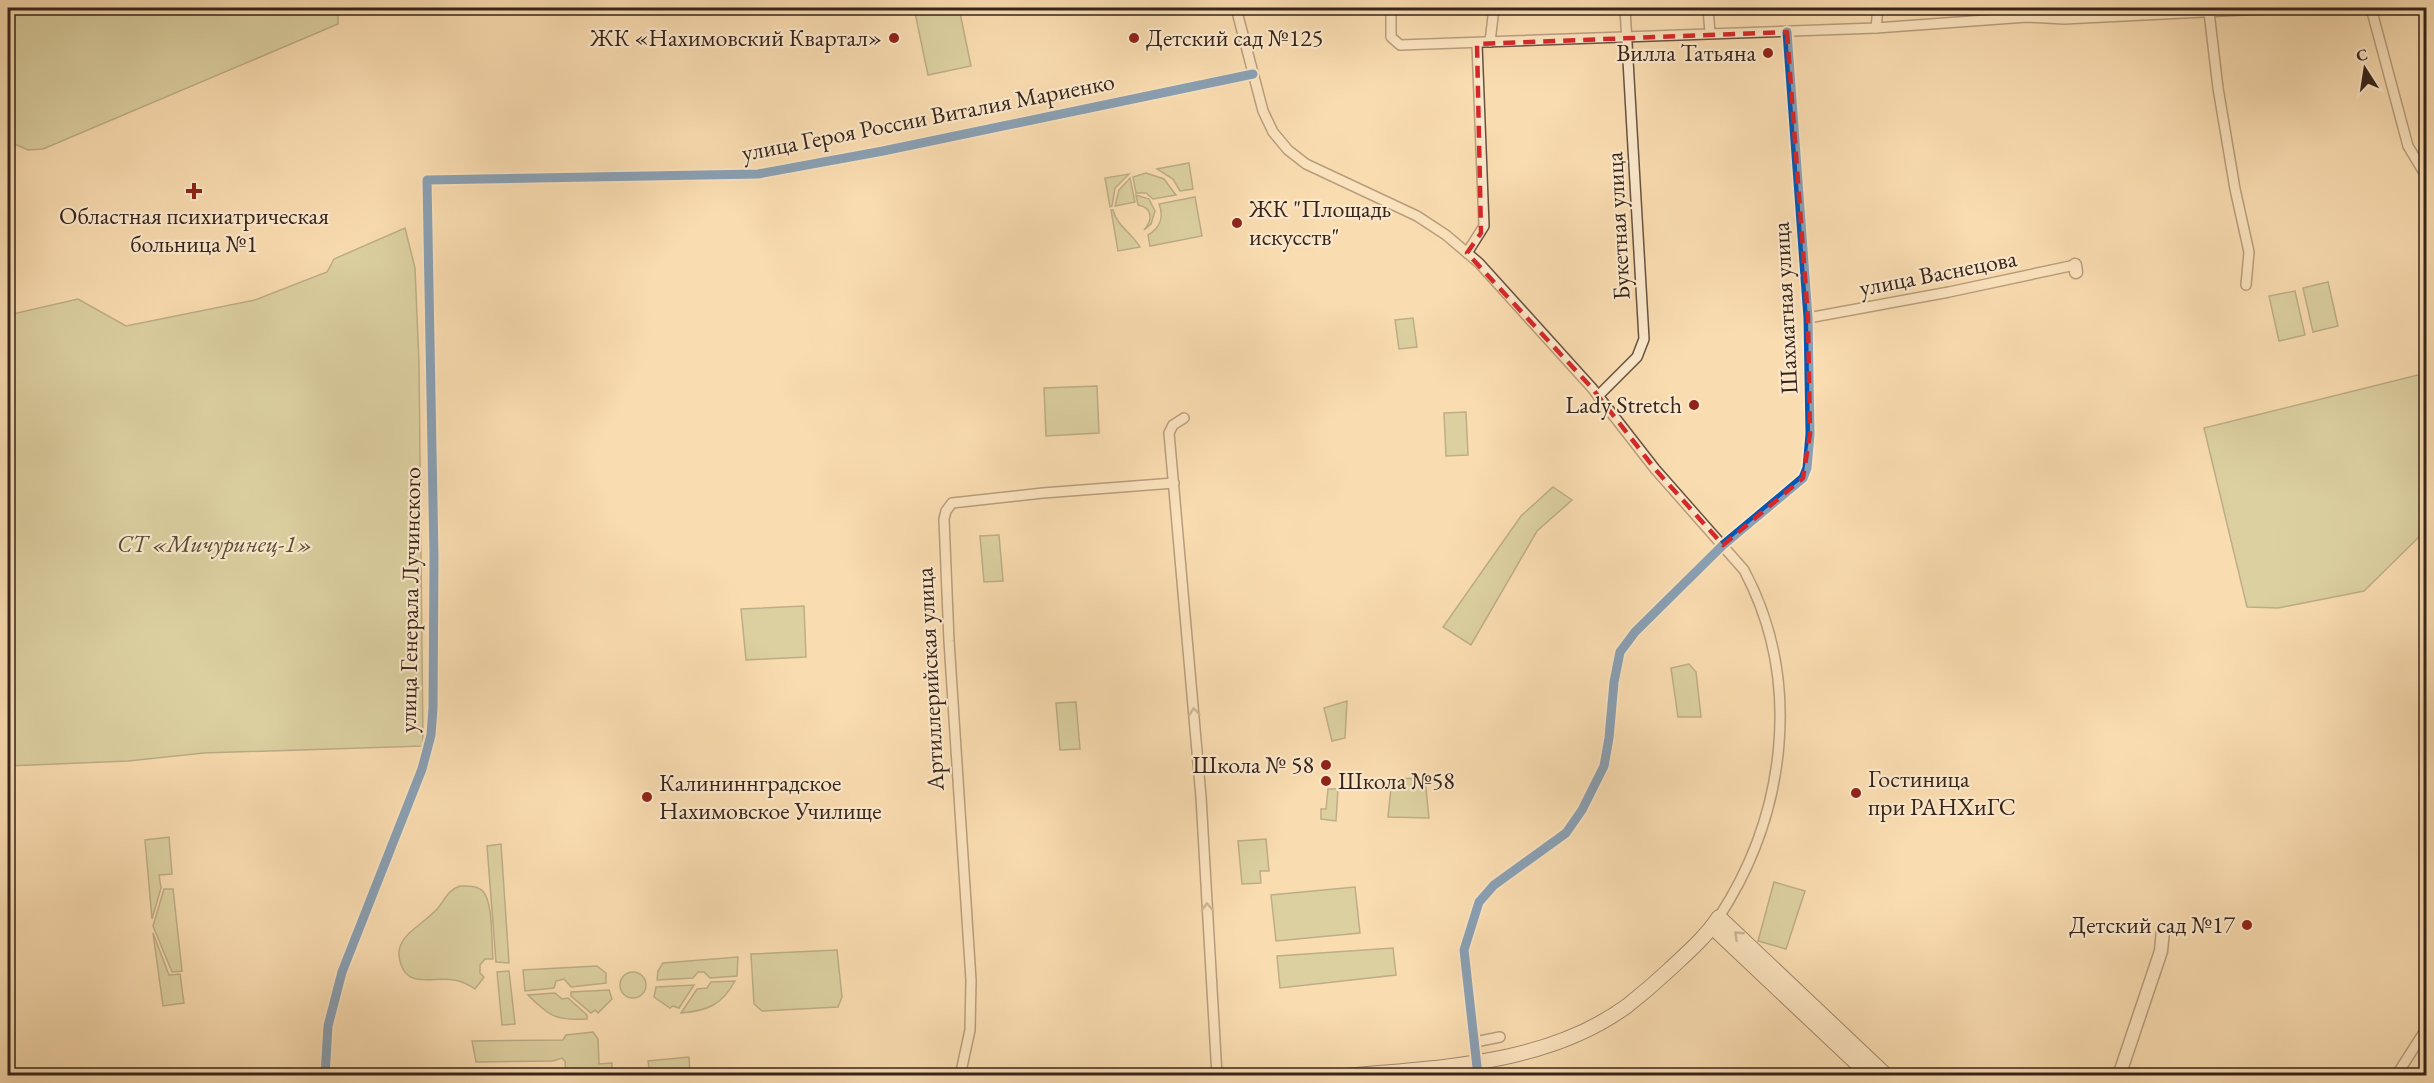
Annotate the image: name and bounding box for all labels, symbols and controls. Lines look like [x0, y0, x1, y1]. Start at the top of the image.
place label: ЖК «Нахимовский Квартал» [589, 22, 882, 53]
place label: Детский сад №125 [1146, 22, 1323, 53]
marker: ЖК «Нахимовский Квартал» [887, 31, 901, 45]
marker: Детский сад №125 [1127, 31, 1141, 45]
place label: Вилла Татьяна [1616, 37, 1756, 68]
north arrow [2335, 39, 2395, 99]
text: С [2354, 43, 2370, 66]
marker: Вилла Татьяна [1761, 46, 1775, 60]
street label: улица Героя России Виталия Мариенко [739, 65, 1117, 168]
street label: Букетная улица [1598, 151, 1637, 301]
marker: Областная психиатрическая больница №1 [185, 182, 203, 200]
place label: ЖК "Площадь искусств" [1248, 193, 1391, 252]
place label: Областная психиатрическая больница №1 [59, 200, 329, 259]
marker: ЖК "Площадь искусств" [1230, 216, 1244, 230]
street label: Шахматная улица [1764, 221, 1805, 395]
street label: улица Васнецова [1857, 242, 2020, 303]
place label: Lady Stretch [1565, 389, 1682, 420]
marker: Lady Stretch [1687, 398, 1701, 412]
street label: улица Генерала Лучинского [392, 467, 427, 733]
park label: СТ «Мичуринец-1» [117, 528, 313, 559]
street label: Артиллерийская улица [908, 566, 951, 792]
one-way arrow [1188, 708, 1201, 717]
place label: Школа № 58 [1192, 749, 1314, 780]
marker: Школа № 58 [1319, 758, 1333, 772]
place label: Гостиница при РАНХиГС [1868, 763, 2016, 822]
place label: Школа №58 [1338, 765, 1455, 796]
place label: Калининнградское Нахимовское Училище [659, 767, 882, 826]
marker: Школа №58 [1319, 774, 1333, 788]
marker: Гостиница при РАНХиГС [1849, 786, 1863, 800]
marker: Калининнградское Нахимовское Училище [640, 790, 654, 804]
one-way arrow [1201, 903, 1214, 912]
place label: Детский сад №17 [2069, 909, 2235, 940]
marker: Детский сад №17 [2240, 918, 2254, 932]
one-way arrow [1735, 932, 1746, 943]

